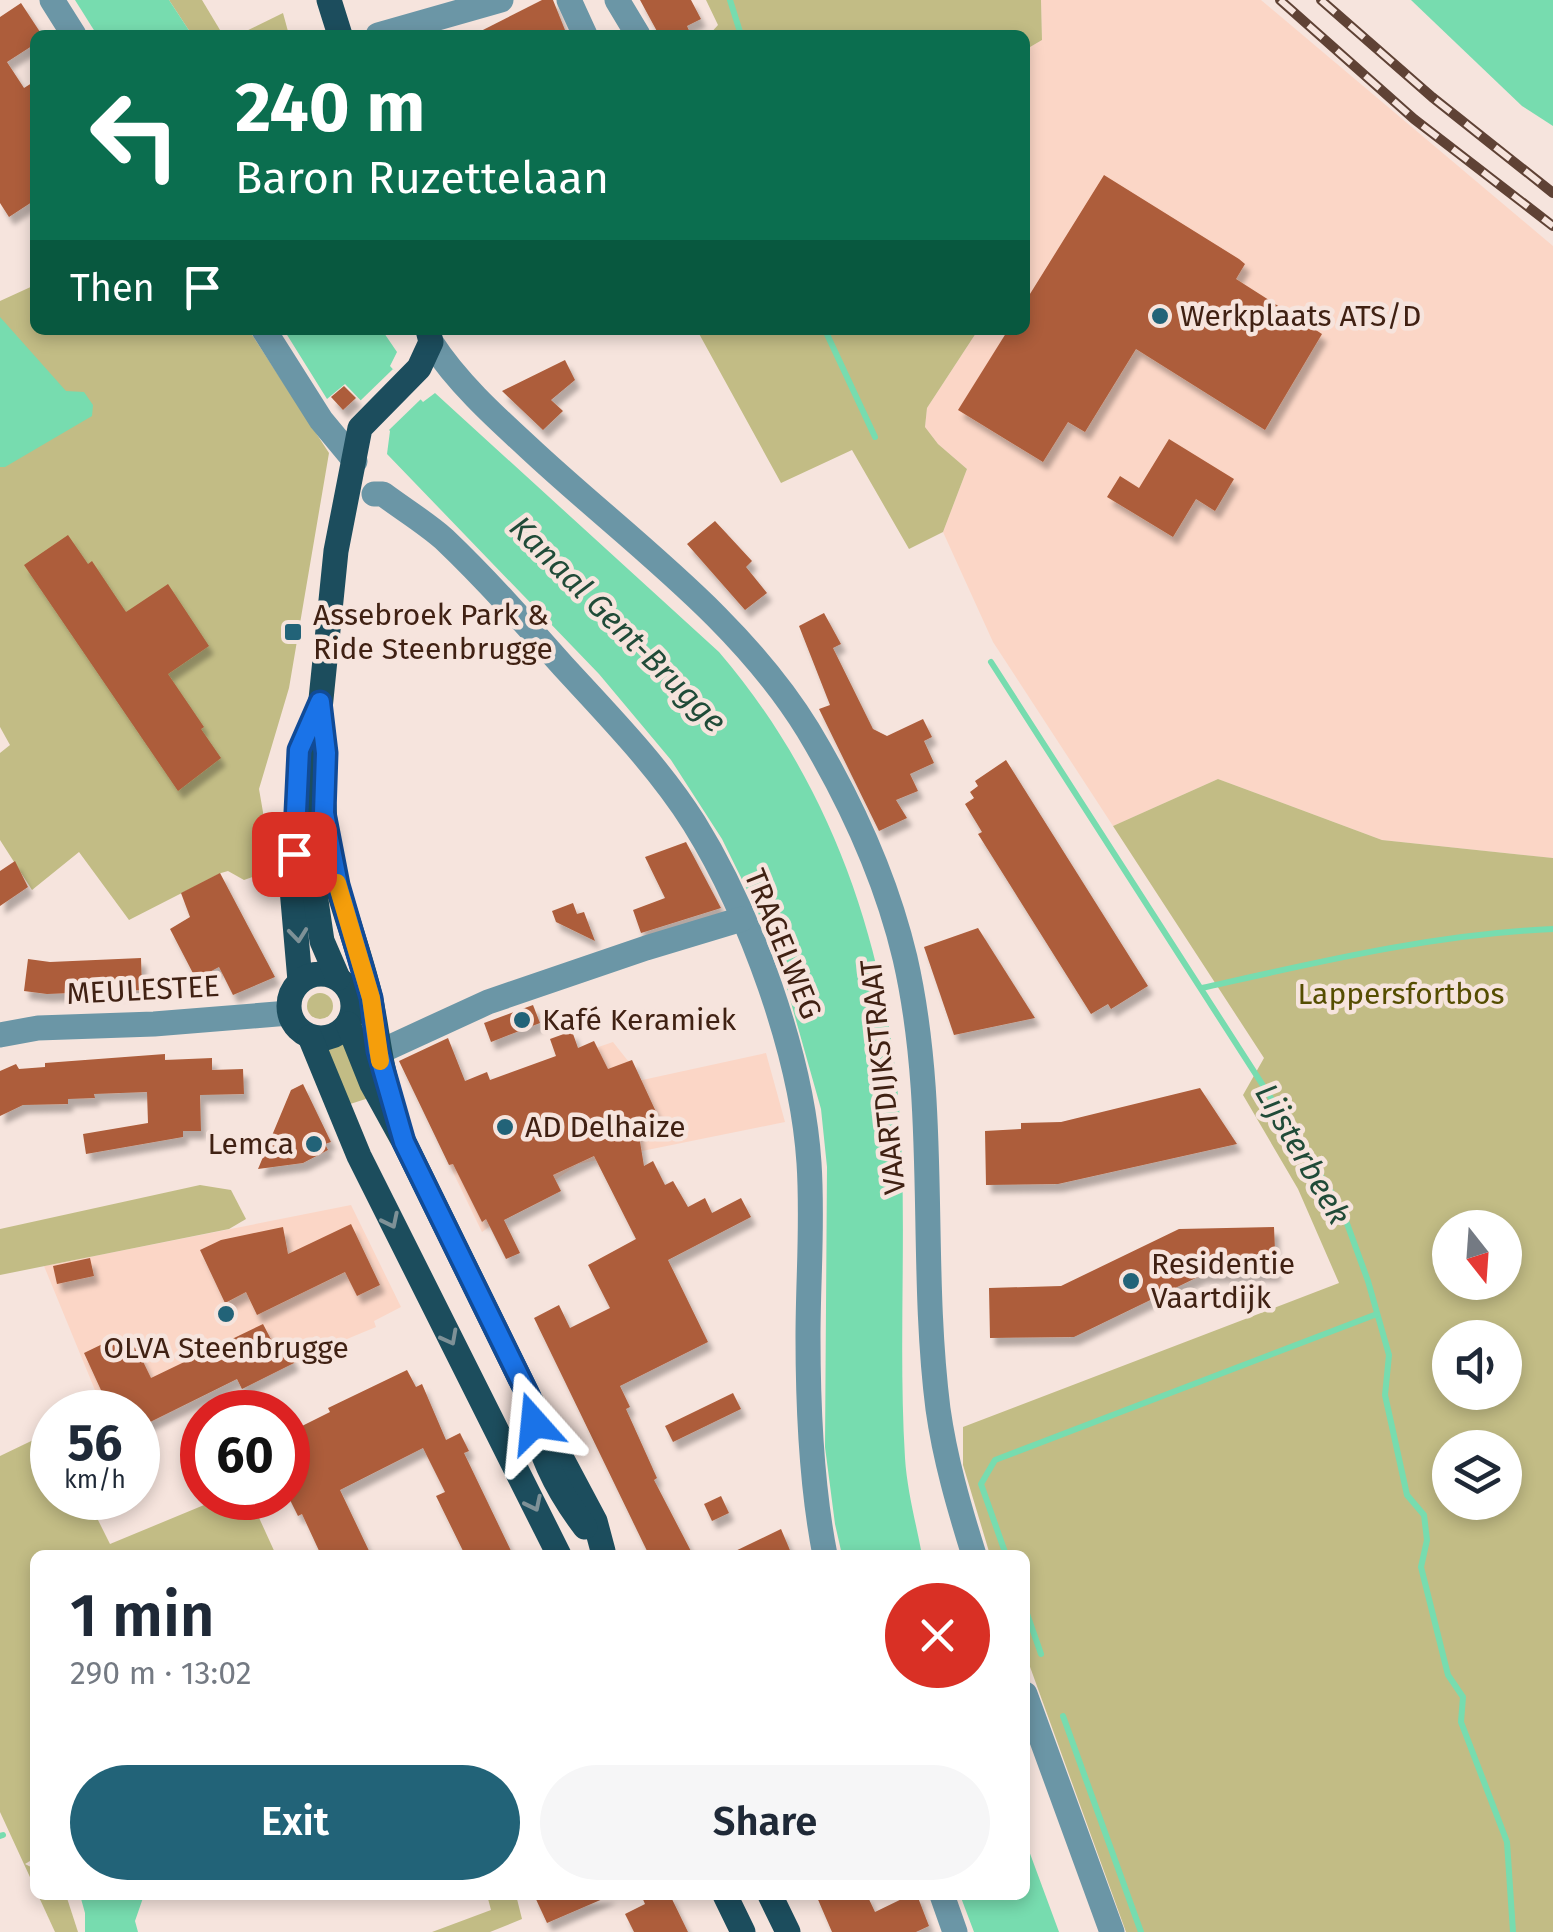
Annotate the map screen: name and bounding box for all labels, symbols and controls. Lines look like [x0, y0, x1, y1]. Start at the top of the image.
text: 240 m [235, 66, 425, 150]
icon: left [70, 70, 200, 200]
text: Baron Ruzettelaan [235, 151, 609, 205]
icon: arrive [175, 260, 230, 315]
text: Then [70, 265, 155, 311]
place label: Werkplaats ATS/D [1180, 298, 1421, 334]
marker: Werkplaats ATS/D [1149, 305, 1171, 327]
water label: Kanaal Gent-Brugge [502, 508, 734, 740]
place label: Assebroek Park & Ride Steenbrugge [313, 597, 553, 667]
marker: Assebroek Park & Ride Steenbrugge [282, 621, 304, 643]
pin [252, 812, 337, 897]
icon: arrive [267, 827, 322, 882]
street label: TRAGELWEG [737, 864, 829, 1024]
one-way arrow [286, 927, 308, 943]
street label: VAARTDIJKSTRAAT [853, 957, 913, 1196]
street label: MEULESTEE [66, 968, 220, 1012]
park label: Lappersfortbos [1297, 976, 1505, 1012]
place label: Kafé Keramiek [542, 1002, 737, 1038]
marker: Kafé Keramiek [511, 1009, 533, 1031]
water label: Lijsterbeek [1247, 1077, 1359, 1231]
place label: AD Delhaize [525, 1109, 686, 1145]
marker: AD Delhaize [494, 1116, 516, 1138]
place label: Lemca [207, 1126, 294, 1162]
marker: Lemca [303, 1133, 325, 1155]
north arrow [1432, 1210, 1522, 1300]
map controls [1432, 1210, 1522, 1520]
one-way arrow [379, 1211, 399, 1229]
place label: Residentie Vaartdijk [1151, 1246, 1295, 1316]
marker: Residentie Vaartdijk [1120, 1270, 1142, 1292]
marker: OLVA Steenbrugge [215, 1303, 237, 1325]
button: sound [1432, 1320, 1522, 1410]
one-way arrow [438, 1327, 458, 1345]
place label: OLVA Steenbrugge [103, 1330, 349, 1366]
position arrow [482, 1371, 586, 1475]
speed limit sign: 60 [180, 1390, 310, 1520]
text: 56 [67, 1413, 122, 1473]
button: layers [1432, 1430, 1522, 1520]
text: km/h [64, 1465, 126, 1495]
one-way arrow [521, 1493, 541, 1511]
text: 1 min [70, 1580, 215, 1652]
button: close [885, 1583, 990, 1688]
text: 290 m · 13:02 [70, 1654, 252, 1692]
button: Exit [70, 1765, 520, 1880]
button: Share [540, 1765, 990, 1880]

